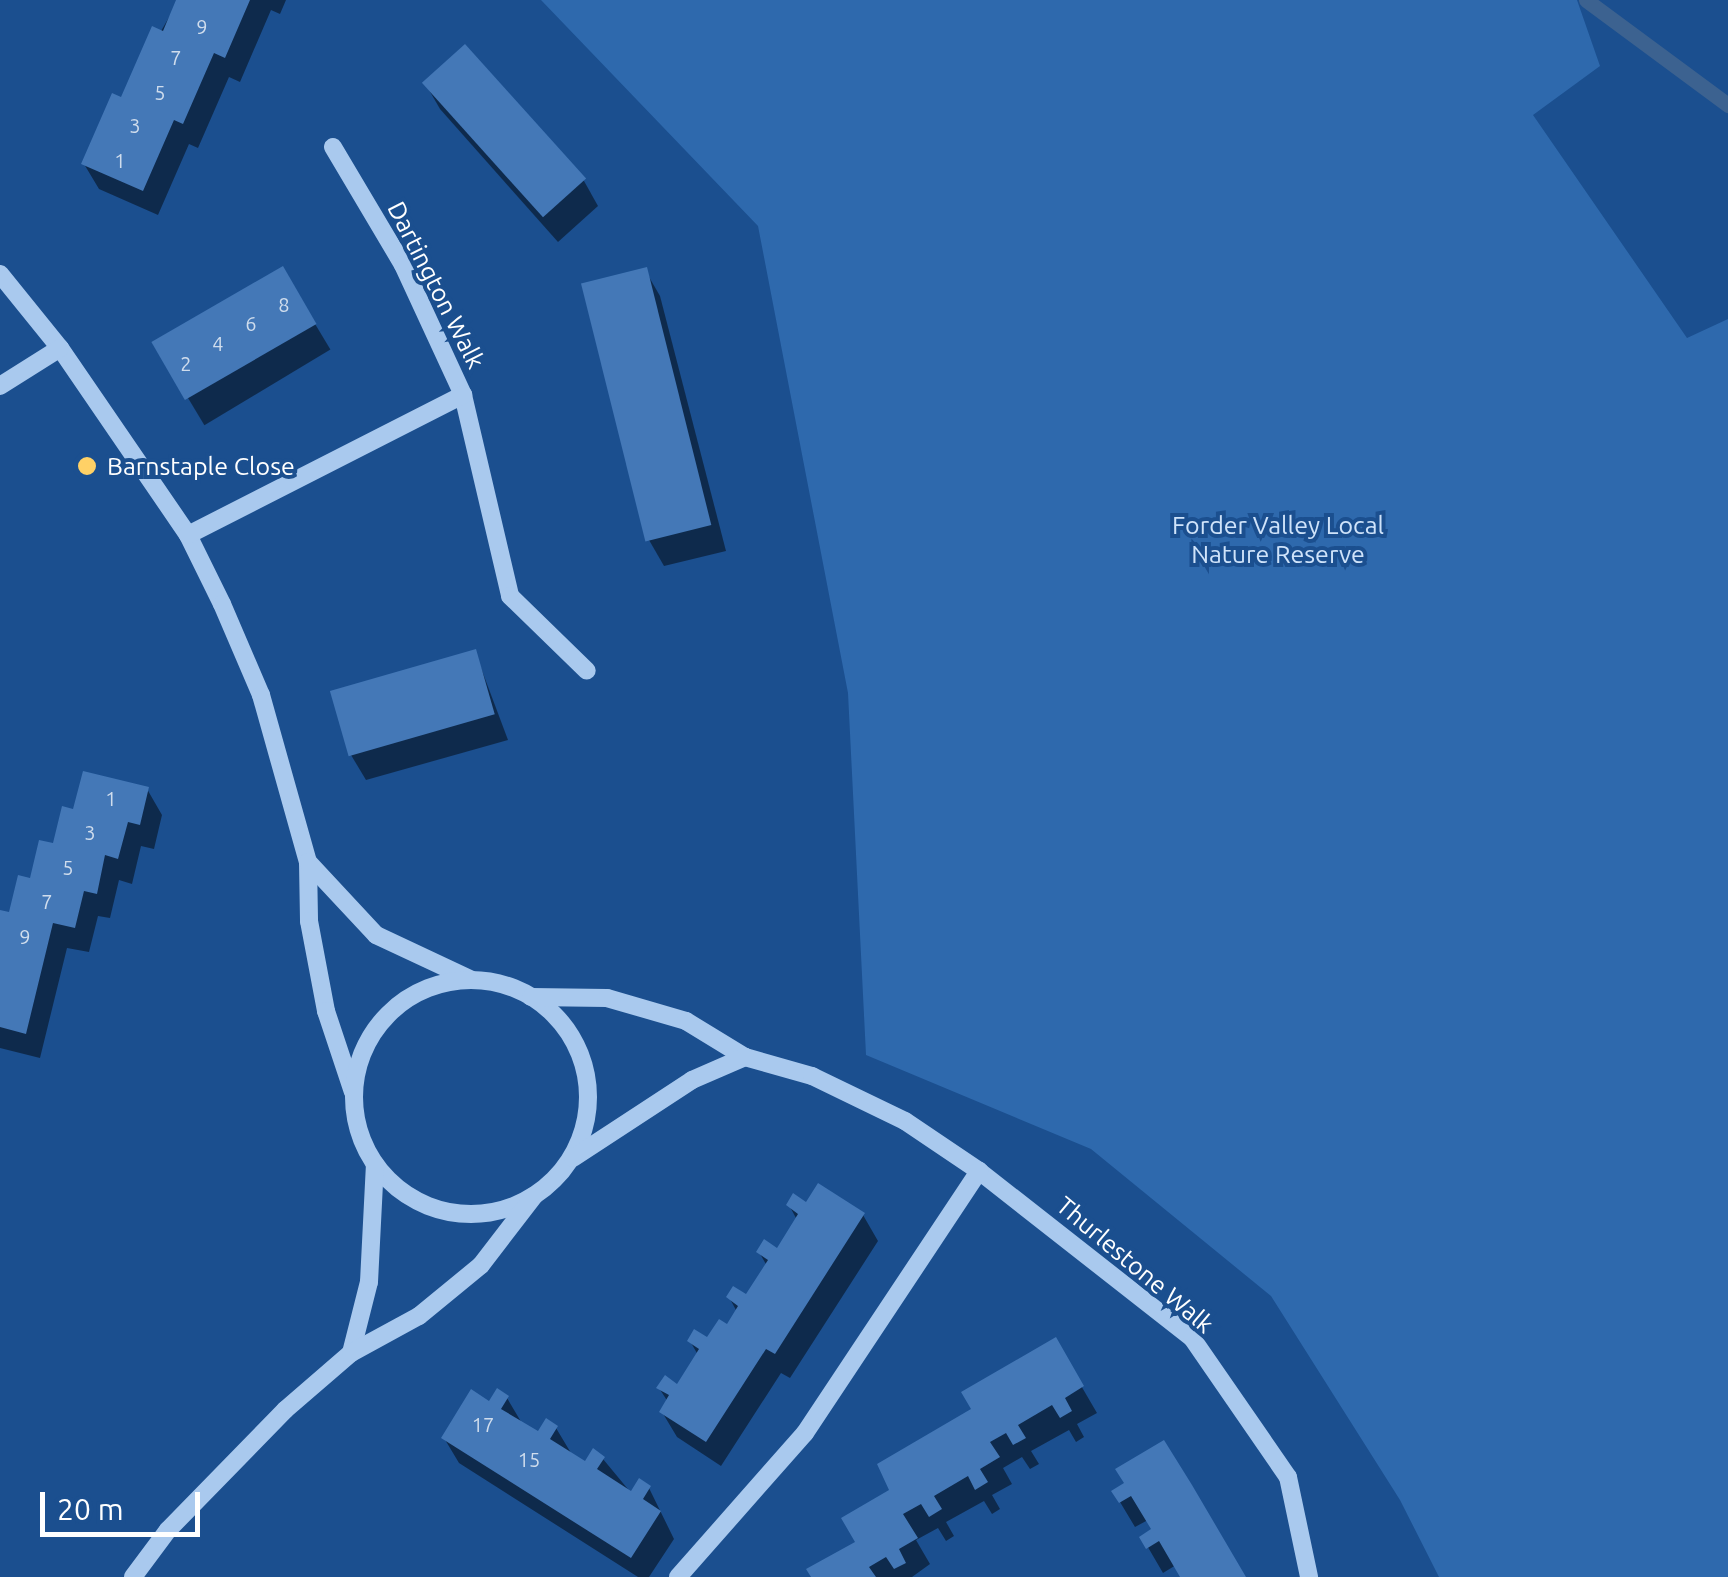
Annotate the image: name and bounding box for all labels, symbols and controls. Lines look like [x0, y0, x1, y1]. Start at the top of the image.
house number: 9 [196, 14, 208, 38]
house number: 7 [170, 45, 182, 69]
house number: 5 [154, 80, 166, 104]
house number: 3 [129, 113, 141, 137]
house number: 1 [114, 148, 126, 172]
street label: Dartington Walk [381, 196, 491, 374]
house number: 8 [278, 292, 290, 316]
house number: 6 [245, 311, 257, 335]
house number: 4 [212, 331, 224, 355]
house number: 2 [180, 351, 192, 375]
place label: Barnstaple Close [107, 451, 295, 481]
marker: Barnstaple Close [76, 455, 98, 477]
park label: Forder Valley Local Nature Reserve [1172, 511, 1384, 570]
house number: 1 [105, 786, 117, 810]
house number: 3 [84, 820, 96, 844]
house number: 5 [62, 855, 74, 879]
house number: 7 [41, 889, 53, 913]
house number: 9 [19, 924, 31, 948]
street label: Thurlestone Walk [1050, 1191, 1220, 1339]
house number: 17 [472, 1412, 494, 1436]
house number: 15 [518, 1447, 540, 1471]
scale bar [45, 1472, 205, 1534]
text: 20 m [57, 1492, 124, 1526]

